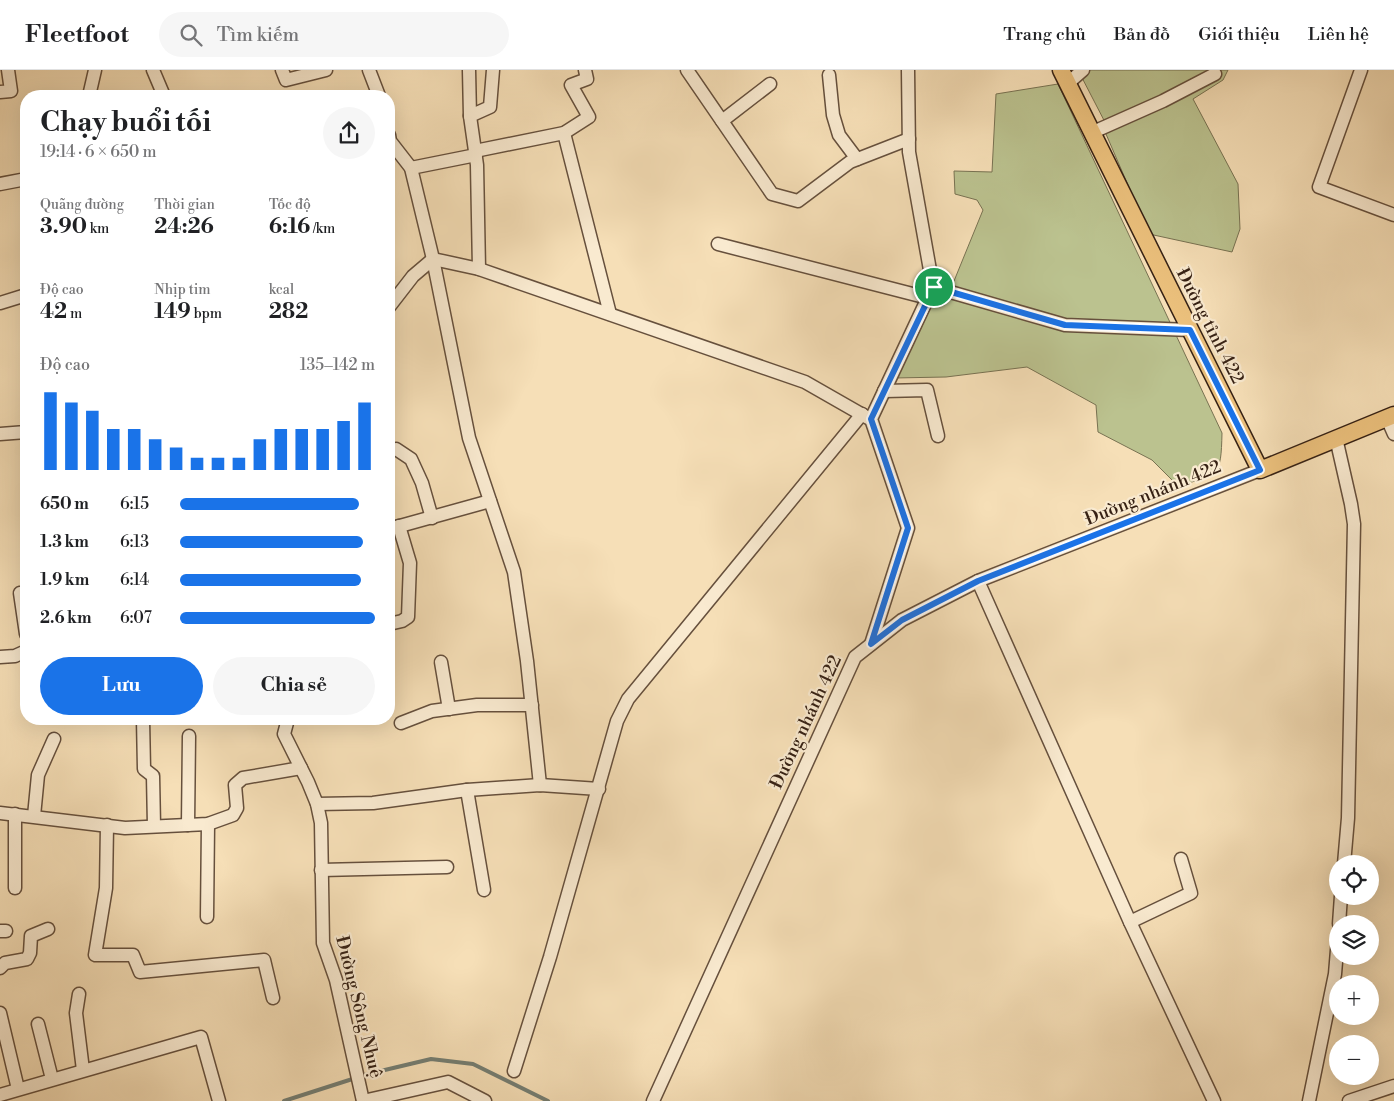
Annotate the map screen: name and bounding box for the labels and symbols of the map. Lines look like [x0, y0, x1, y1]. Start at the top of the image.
street label: Đường tỉnh 422 [1171, 264, 1249, 388]
pin [913, 266, 955, 308]
street label: Đường nhánh 422 [1081, 455, 1225, 531]
street label: Đường nhánh 422 [765, 651, 847, 793]
street label: Đường Sông Nhuệ [330, 933, 388, 1081]

